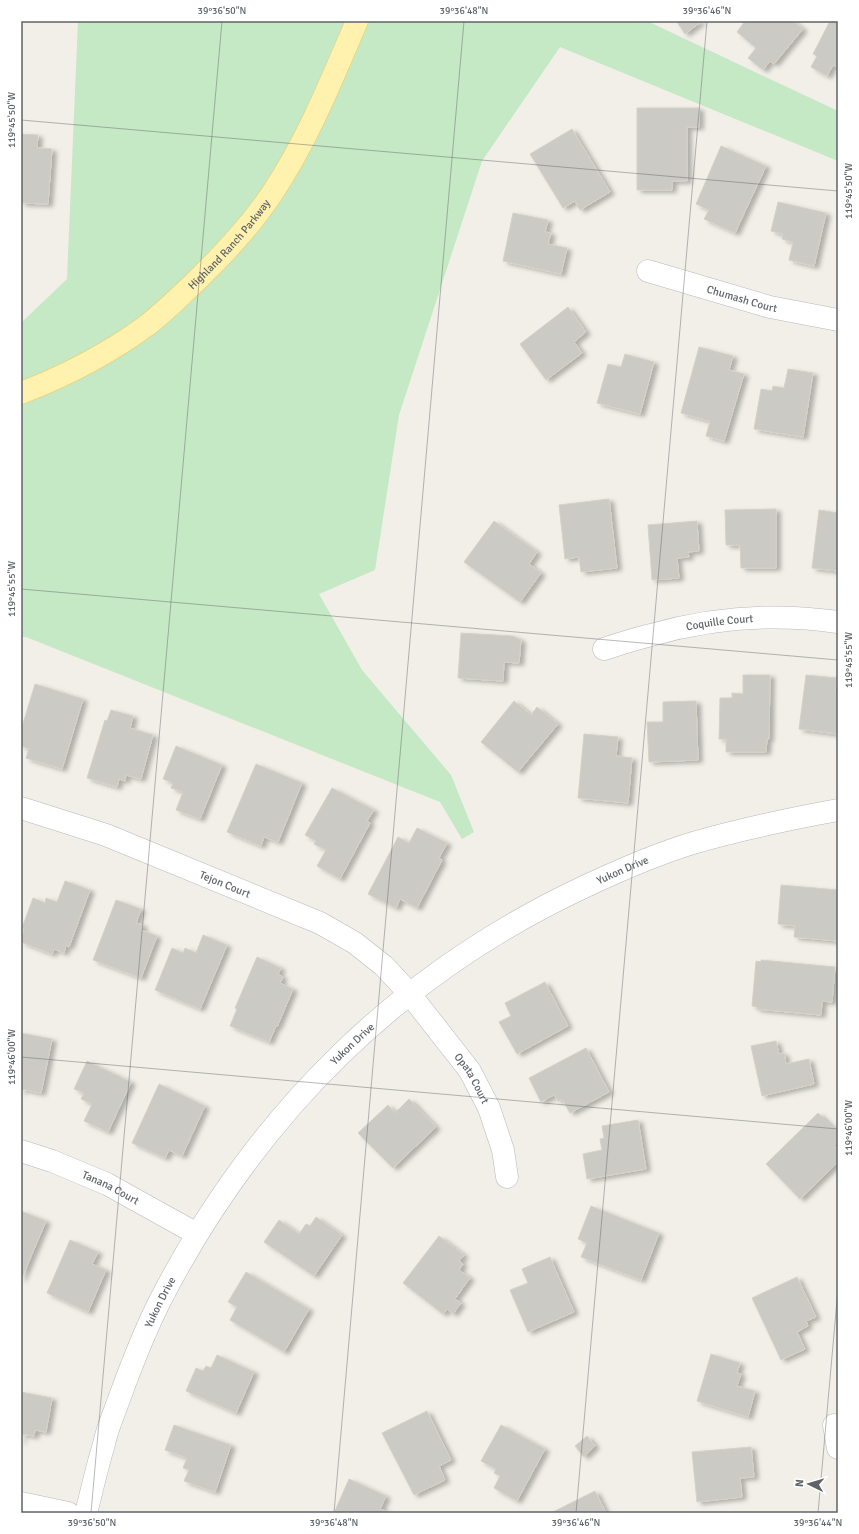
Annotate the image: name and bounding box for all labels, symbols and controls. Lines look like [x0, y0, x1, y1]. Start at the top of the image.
text: 39°36'50"N [198, 5, 246, 17]
text: 39°36'48"N [440, 5, 488, 17]
text: 39°36'46"N [683, 5, 731, 17]
text: 119°45'50"W [6, 92, 18, 148]
text: 119°45'50"W [843, 163, 855, 219]
street label: Highland Ranch Parkway [186, 196, 274, 292]
street label: Chumash Court [705, 283, 778, 315]
text: 119°45'55"W [6, 561, 18, 617]
street label: Coquille Court [685, 612, 754, 633]
text: 119°45'55"W [843, 632, 855, 688]
street label: Yukon Drive [594, 853, 650, 887]
street label: Tejon Court [198, 868, 252, 901]
street label: Yukon Drive [328, 1020, 377, 1068]
text: 119°46'00"W [6, 1029, 18, 1085]
street label: Opata Court [451, 1051, 492, 1106]
text: 119°46'00"W [843, 1100, 855, 1156]
street label: Tanana Court [80, 1168, 141, 1208]
street label: Yukon Drive [142, 1275, 179, 1330]
north arrow [789, 1464, 829, 1504]
text: N [793, 1479, 806, 1488]
text: 39°36'50"N [68, 1517, 116, 1529]
text: 39°36'48"N [310, 1517, 358, 1529]
text: 39°36'46"N [552, 1517, 600, 1529]
text: 39°36'44"N [794, 1517, 842, 1529]

